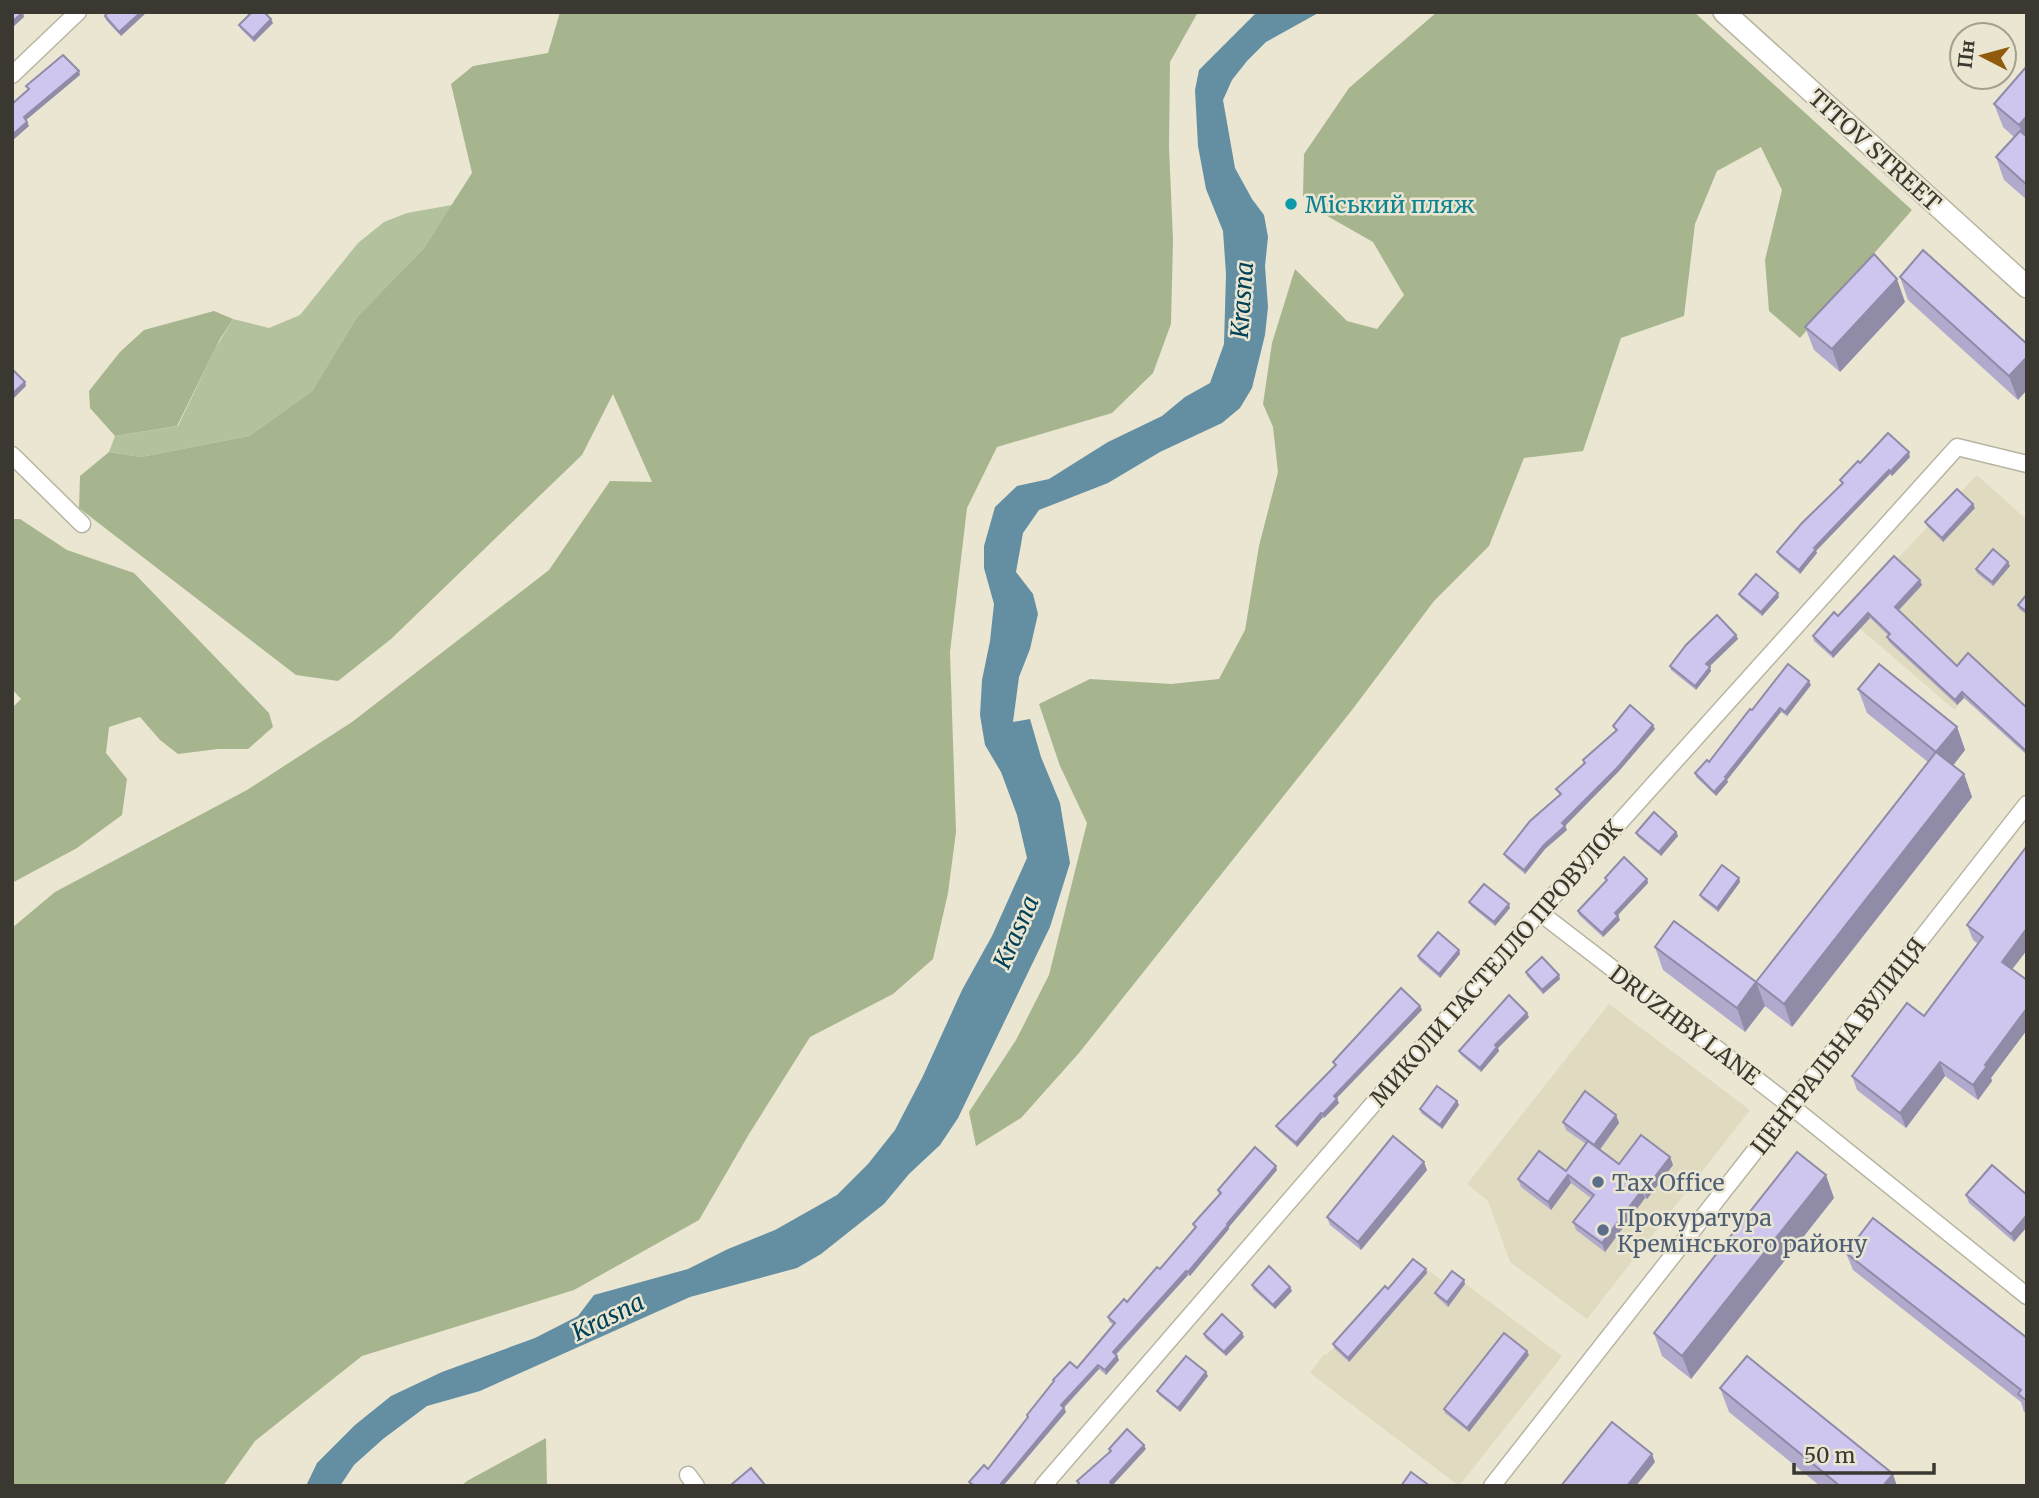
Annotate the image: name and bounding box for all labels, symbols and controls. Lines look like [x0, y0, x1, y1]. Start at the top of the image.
north arrow [1948, 21, 2018, 91]
text: Пн [1953, 39, 1980, 70]
street label: TITOV STREET [1803, 83, 1947, 217]
place label: Міський пляж [1305, 190, 1475, 219]
marker: Міський пляж [1283, 196, 1299, 212]
water label: Krasna [1224, 261, 1260, 340]
street label: МИКОЛИ ГАСТЕЛЛО ПРОВУЛОК [1364, 813, 1629, 1112]
water label: Krasna [986, 891, 1046, 974]
street label: ЦЕНТРАЛЬНА ВУЛИЦЯ [1744, 932, 1932, 1160]
street label: DRUZHBY LANE [1604, 959, 1766, 1091]
place label: Tax Office [1612, 1168, 1725, 1197]
marker: Tax Office [1590, 1174, 1606, 1190]
place label: Прокуратура Кремінського району [1617, 1203, 1868, 1258]
marker: Прокуратура Кремінського району [1595, 1222, 1611, 1238]
water label: Krasna [566, 1286, 649, 1348]
scale bar [1794, 1432, 1934, 1476]
text: 50 m [1804, 1442, 1855, 1469]

